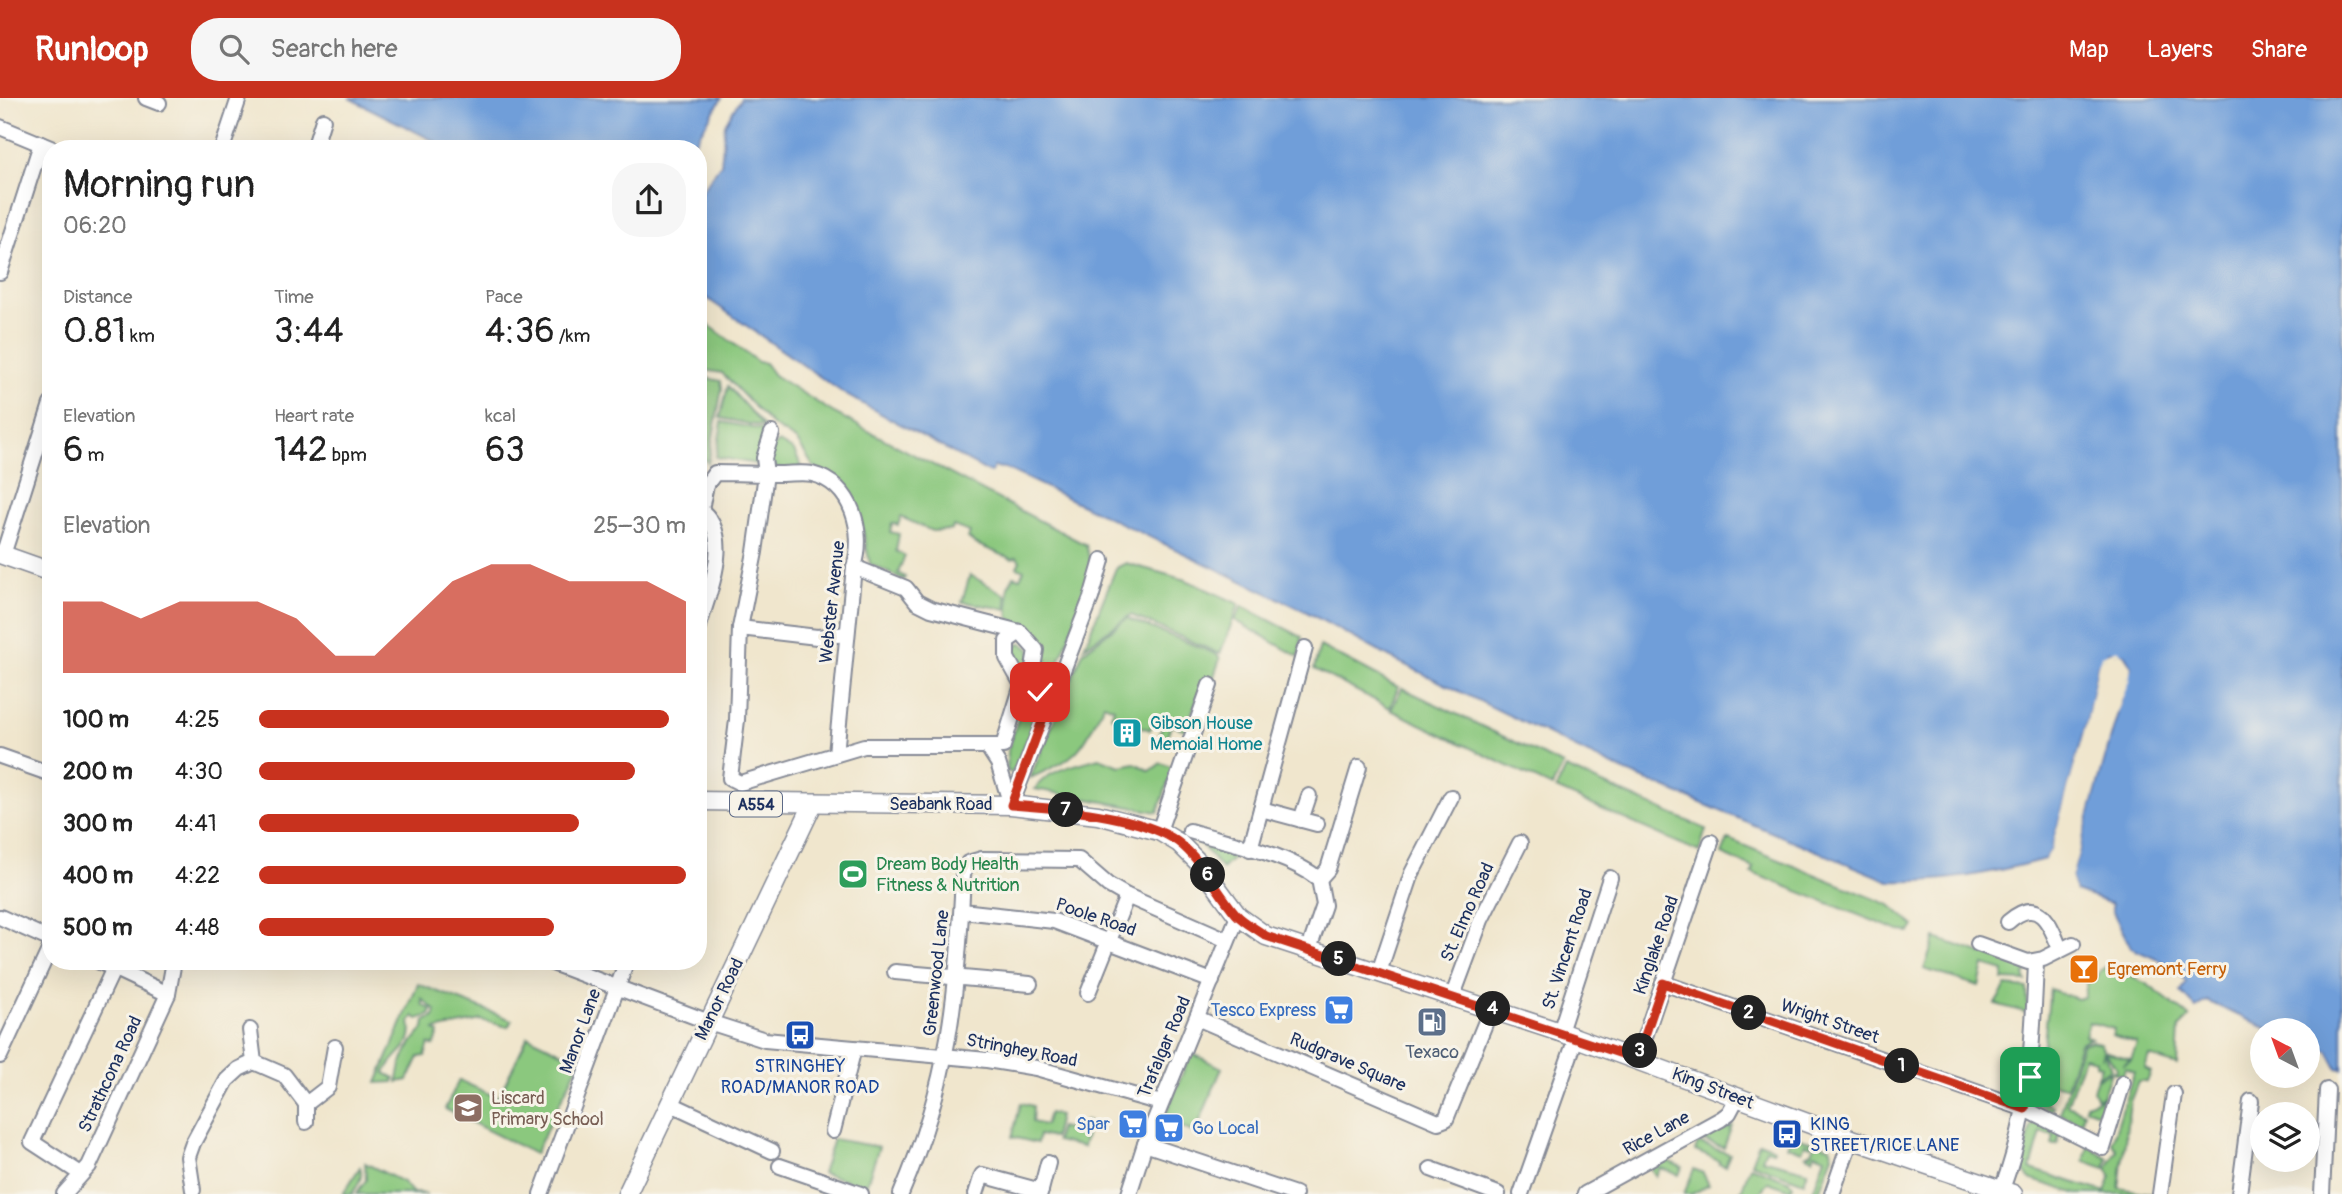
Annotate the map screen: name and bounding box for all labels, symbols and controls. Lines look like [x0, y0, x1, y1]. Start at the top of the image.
search box [191, 18, 681, 81]
text: Runloop [35, 29, 149, 70]
icon: search [215, 30, 253, 68]
text: Search here [271, 33, 398, 65]
text: Map [2069, 35, 2109, 64]
text: Layers [2147, 35, 2213, 64]
text: Share [2251, 35, 2307, 64]
text: Morning run [63, 161, 255, 209]
button: share [612, 163, 686, 237]
text: 06:20 [63, 211, 127, 240]
text: Distance [63, 285, 132, 309]
text: Time [274, 285, 314, 309]
text: Pace [485, 285, 523, 309]
text: 0.81 [63, 309, 126, 353]
text: 3:44 [274, 309, 343, 353]
text: 4:36 [485, 309, 555, 353]
text: km [126, 324, 155, 348]
text: /km [555, 324, 590, 348]
text: Elevation [63, 404, 135, 428]
text: Heart rate [274, 404, 354, 428]
text: kcal [485, 404, 516, 428]
text: 6 [63, 428, 83, 472]
text: 142 [274, 428, 328, 472]
text: 63 [485, 428, 525, 472]
text: m [83, 443, 104, 467]
text: bpm [328, 443, 367, 467]
text: Elevation [63, 511, 151, 540]
text: 25–30 m [593, 511, 686, 540]
street label: Webster Avenue [815, 540, 850, 664]
pin [1010, 662, 1070, 722]
icon: check [1021, 673, 1059, 711]
text: 100 m [63, 705, 129, 734]
text: 4:25 [175, 705, 220, 734]
place label: Gibson House Memoial Home [1150, 712, 1263, 756]
building icon: Gibson House Memoial Home [1110, 716, 1144, 750]
text: 200 m [63, 757, 133, 786]
text: 4:30 [175, 757, 223, 786]
road number: A554 [730, 792, 782, 817]
pin: 7 [1048, 792, 1084, 828]
street label: Seabank Road [889, 793, 993, 816]
text: 7 [1060, 797, 1071, 821]
text: 300 m [63, 809, 133, 838]
text: 4:41 [175, 809, 217, 838]
place label: Dream Body Health Fitness & Nutrition [876, 853, 1020, 897]
sports icon: Dream Body Health Fitness & Nutrition [836, 857, 870, 891]
pin: 6 [1190, 858, 1226, 892]
street label: St. Elmo Road [1435, 859, 1500, 965]
text: 400 m [63, 861, 133, 890]
text: 4:22 [175, 861, 220, 890]
text: 6 [1202, 862, 1213, 886]
street label: St. Vincent Road [1537, 886, 1598, 1012]
street label: Poole Road [1053, 893, 1139, 942]
street label: Kinglake Road [1629, 893, 1684, 998]
street label: Greenwood Lane [918, 909, 955, 1037]
text: 500 m [63, 913, 132, 942]
text: 4:48 [175, 913, 219, 942]
pin: 5 [1322, 942, 1356, 976]
text: 5 [1333, 946, 1344, 970]
bar icon: Egremont Ferry [2067, 952, 2101, 986]
street label: Manor Road [690, 954, 749, 1044]
place label: Egremont Ferry [2107, 958, 2227, 981]
street label: Manor Lane [555, 986, 606, 1077]
pin: 4 [1476, 992, 1510, 1026]
street label: Trafalgar Road [1133, 993, 1196, 1102]
supermarket icon: Tesco Express [1322, 993, 1356, 1027]
street label: Wright Street [1778, 994, 1883, 1049]
text: 4 [1487, 996, 1498, 1020]
pin: 2 [1732, 996, 1766, 1030]
place label: Tesco Express [1210, 999, 1316, 1022]
text: 2 [1743, 1000, 1754, 1024]
fuel station icon: Texaco [1415, 1005, 1449, 1039]
street label: Strathcona Road [73, 1012, 148, 1136]
bus stop icon: STRINGHEY ROAD/MANOR ROAD [783, 1018, 817, 1052]
north arrow [2250, 1018, 2320, 1088]
map controls [2250, 1018, 2320, 1172]
street label: Stringhey Road [964, 1028, 1079, 1073]
street label: Rudgrave Square [1286, 1028, 1410, 1097]
pin: 3 [1622, 1034, 1658, 1068]
text: 3 [1634, 1038, 1645, 1062]
place label: Texaco [1405, 1041, 1459, 1064]
pin [2000, 1047, 2060, 1107]
pin: 1 [1884, 1048, 1920, 1084]
text: 1 [1898, 1053, 1905, 1077]
place label: STRINGHEY ROAD/MANOR ROAD [721, 1055, 879, 1099]
icon: arrive [2011, 1058, 2049, 1096]
street label: King Street [1669, 1062, 1758, 1115]
place label: Liscard Primary School [491, 1087, 604, 1131]
school or university icon: Liscard Primary School [451, 1091, 485, 1125]
button: layers [2250, 1102, 2320, 1172]
street label: Rice Lane [1619, 1106, 1694, 1161]
supermarket icon: Spar [1116, 1107, 1150, 1141]
supermarket icon: Go Local [1152, 1111, 1186, 1145]
place label: Spar [1076, 1113, 1111, 1136]
place label: KING STREET/RICE LANE [1810, 1113, 1959, 1157]
place label: Go Local [1192, 1117, 1259, 1140]
bus stop icon: KING STREET/RICE LANE [1770, 1117, 1804, 1151]

